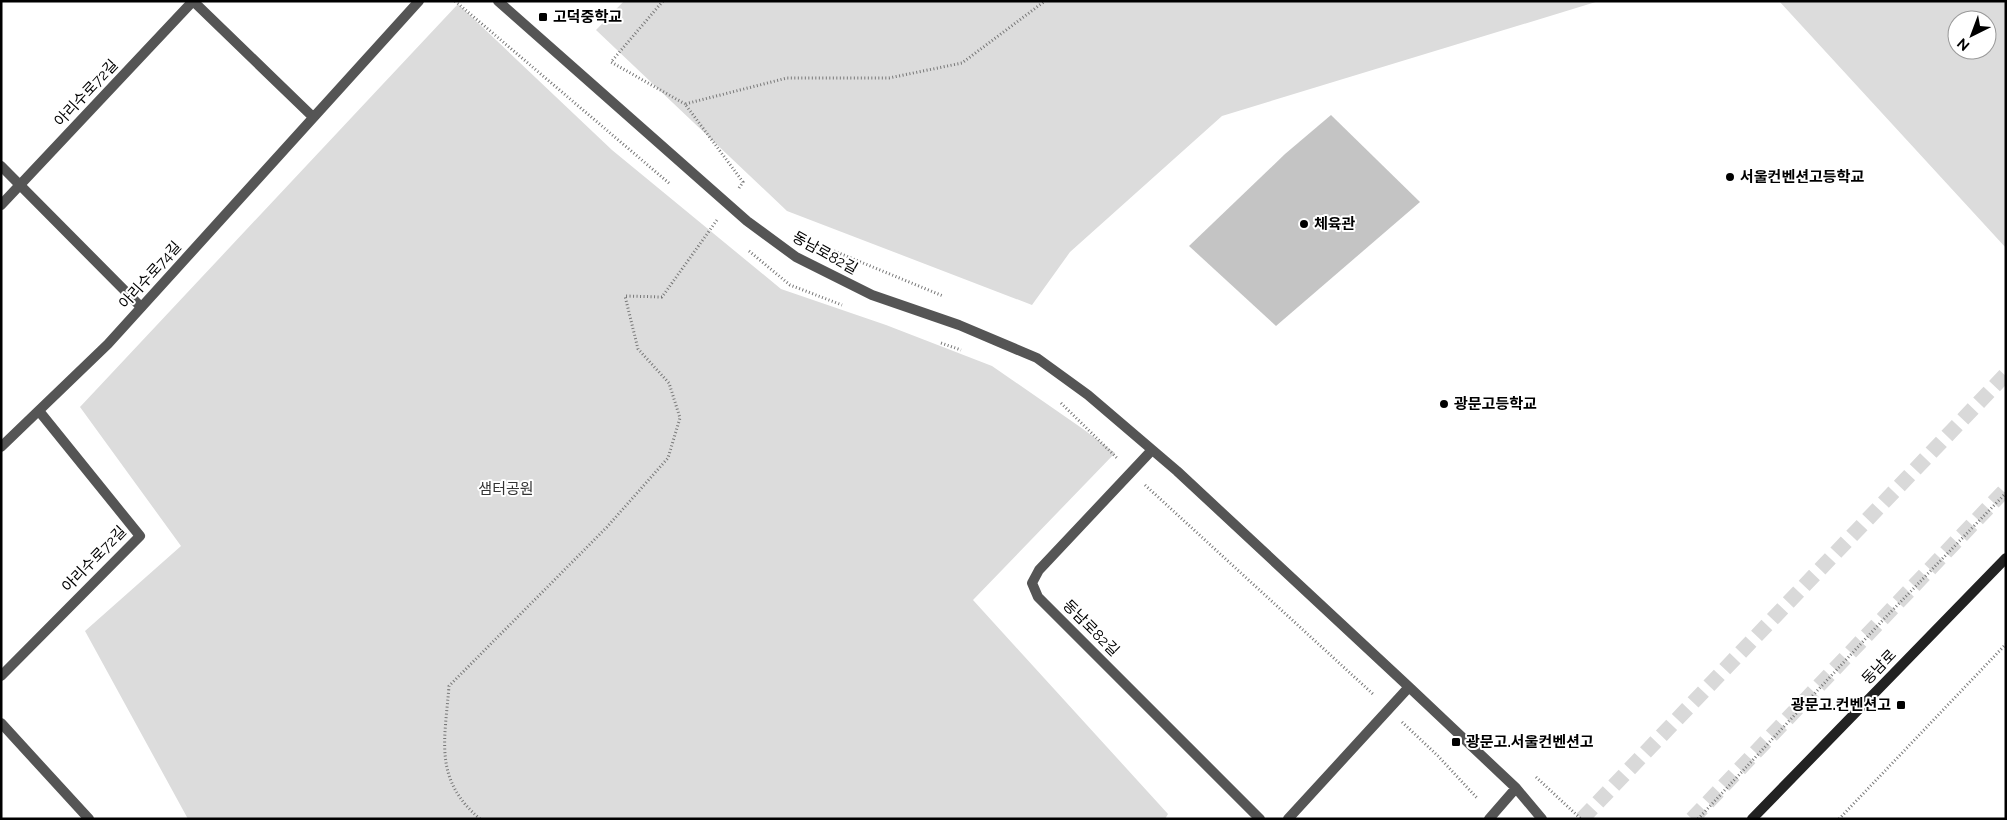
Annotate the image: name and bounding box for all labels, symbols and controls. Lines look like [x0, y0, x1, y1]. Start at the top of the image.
place label: 고덕중학교 [553, 8, 622, 26]
north arrow [1947, 10, 1997, 60]
marker: 고덕중학교 [537, 11, 549, 23]
text: N [1954, 35, 1973, 54]
street label: 아리수로72길 [50, 56, 122, 130]
place label: 서울컨벤션고등학교 [1740, 168, 1864, 186]
marker: 서울컨벤션고등학교 [1724, 171, 1736, 183]
place label: 체육관 [1314, 215, 1356, 233]
marker: 체육관 [1298, 218, 1310, 230]
street label: 동남로82길 [789, 228, 861, 278]
street label: 아리수로74길 [115, 238, 185, 312]
place label: 광문고등학교 [1454, 395, 1537, 413]
marker: 광문고등학교 [1438, 398, 1450, 410]
park label: 샘터공원 [478, 480, 534, 498]
street label: 아리수로72길 [58, 522, 130, 596]
street label: 동남로82길 [1059, 596, 1123, 660]
street label: 동남로 [1858, 646, 1900, 688]
place label: 광문고.컨벤션고 [1791, 696, 1891, 714]
marker: 광문고.컨벤션고 [1895, 699, 1907, 711]
place label: 광문고.서울컨벤션고 [1466, 733, 1594, 751]
marker: 광문고.서울컨벤션고 [1450, 736, 1462, 748]

